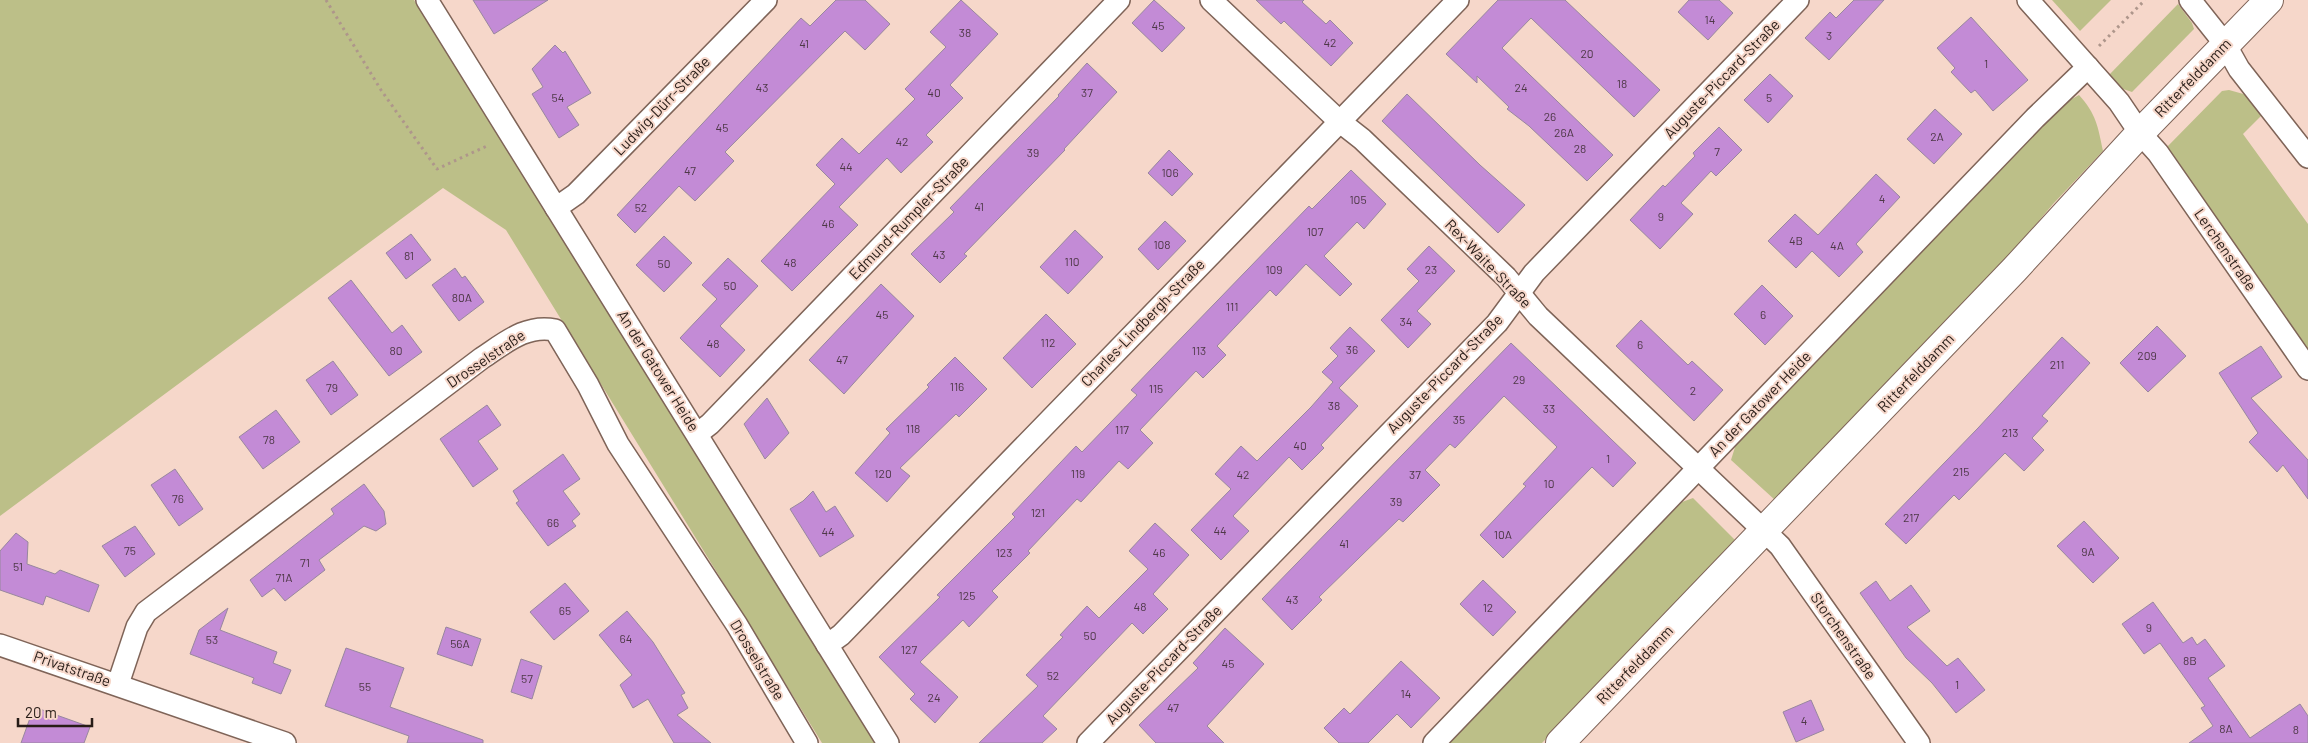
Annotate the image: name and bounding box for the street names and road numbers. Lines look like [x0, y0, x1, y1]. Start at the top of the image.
street label: Auguste-Piccard-Straße [1660, 15, 1783, 142]
street label: Ritterfelddamm [2150, 34, 2234, 120]
street label: Ludwig-Dürr-Straße [609, 52, 713, 159]
street label: Edmund-Rumpler-Straße [845, 152, 972, 283]
street label: Lerchenstraße [2191, 205, 2261, 294]
street label: Rex-Waite-Straße [1442, 215, 1536, 311]
street label: Charles-Lindbergh-Straße [1077, 255, 1208, 390]
street label: An der Gatower Heide [614, 307, 703, 434]
street label: Auguste-Piccard-Straße [1383, 310, 1506, 437]
street label: Drosselstraße [443, 325, 528, 391]
street label: Ritterfelddamm [1873, 329, 1957, 415]
street label: An der Gatower Heide [1704, 347, 1814, 460]
street label: Storchenstraße [1807, 589, 1880, 682]
street label: Auguste-Piccard-Straße [1102, 601, 1225, 728]
street label: Drosselstraße [727, 616, 789, 703]
street label: Ritterfelddamm [1592, 621, 1676, 707]
street label: Privatstraße [31, 646, 113, 690]

